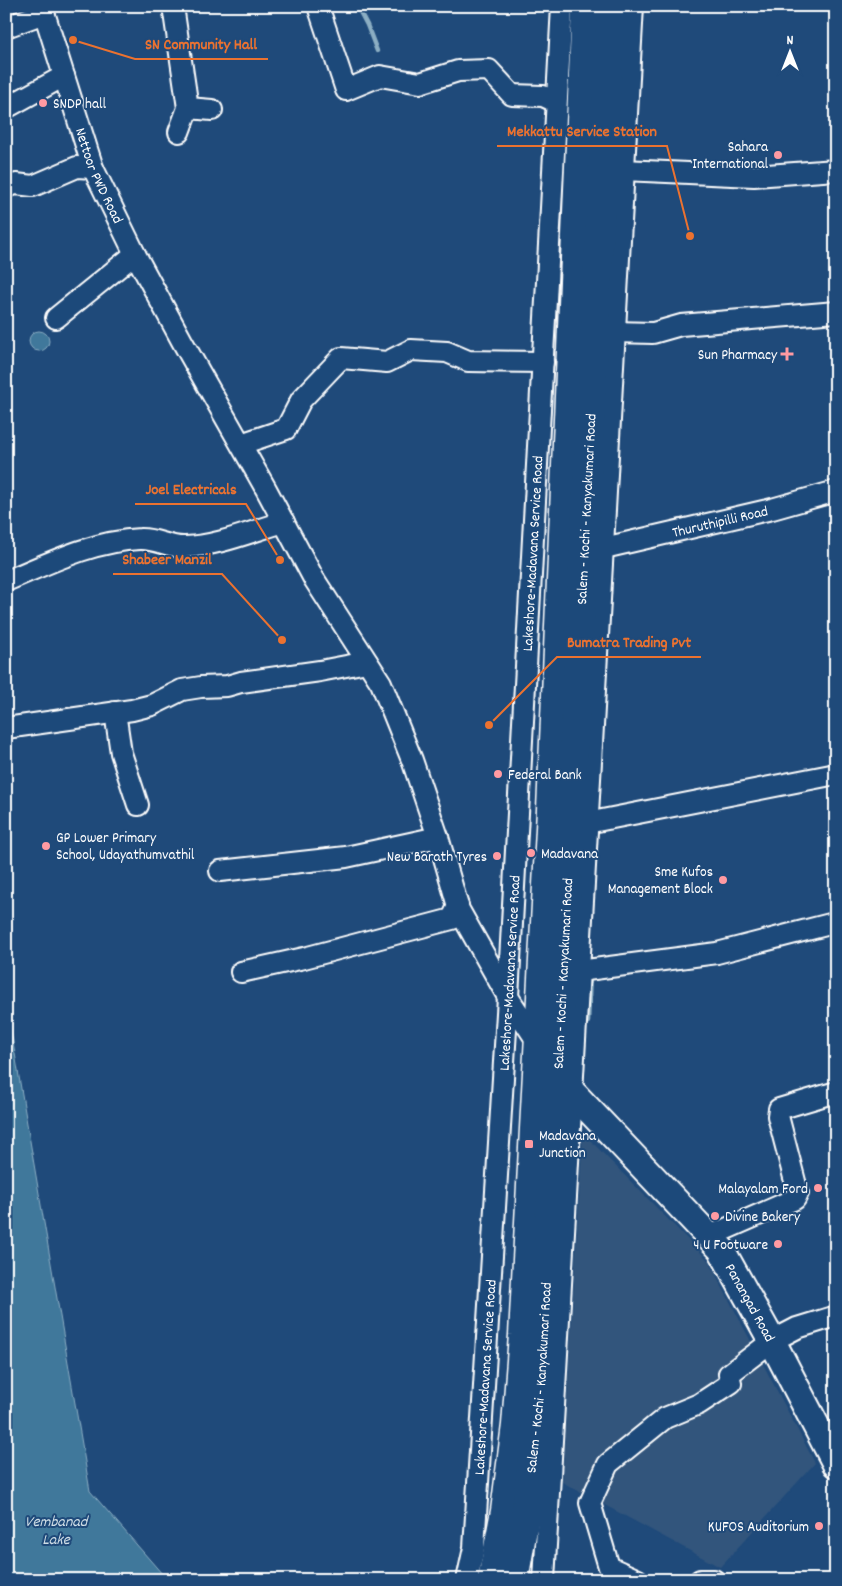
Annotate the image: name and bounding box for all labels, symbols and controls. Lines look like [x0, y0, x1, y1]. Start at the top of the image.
callout: SN Community Hall [135, 28, 268, 59]
north arrow [764, 28, 814, 78]
text: N [787, 31, 794, 51]
text: SN Community Hall [145, 34, 257, 57]
place label: SNDP hall [53, 94, 106, 116]
marker: SNDP hall [37, 97, 49, 109]
callout: Mekkattu Service Station [497, 115, 667, 146]
text: Mekkattu Service Station [507, 121, 657, 144]
street label: Nettoor PWD Road [68, 125, 128, 228]
place label: Sahara International [692, 137, 769, 176]
marker: Sahara International [772, 149, 784, 161]
place label: Sun Pharmacy [698, 345, 778, 367]
marker: Sun Pharmacy [781, 348, 793, 360]
street label: Salem - Kochi - Kanyakumari Road [572, 413, 604, 605]
street label: Lakeshore-Madavana Service Road [518, 455, 550, 652]
callout: Joel Electricals [135, 473, 246, 504]
text: Joel Electricals [145, 479, 237, 502]
street label: Thuruthipilli Road [670, 501, 770, 545]
callout: Shabeer Manzil [113, 543, 222, 574]
text: Shabeer Manzil [122, 549, 212, 572]
callout: Bumatra Trading Pvt [557, 626, 701, 657]
text: Bumatra Trading Pvt [567, 632, 691, 655]
place label: Federal Bank [508, 765, 582, 787]
marker: Federal Bank [492, 768, 504, 780]
place label: GP Lower Primary School, Udayathumvathil [56, 828, 195, 867]
marker: GP Lower Primary School, Udayathumvathil [40, 840, 52, 852]
place label: Madavana [541, 844, 599, 866]
place label: New Barath Tyres [387, 847, 487, 869]
marker: Madavana [525, 847, 537, 859]
marker: New Barath Tyres [491, 850, 503, 862]
place label: Sme Kufos Management Block [608, 862, 713, 901]
marker: Sme Kufos Management Block [717, 874, 729, 886]
street label: Lakeshore-Madavana Service Road [494, 875, 528, 1071]
street label: Salem - Kochi - Kanyakumari Road [549, 877, 580, 1070]
place label: Madavana Junction [539, 1126, 597, 1165]
marker: Madavana Junction [523, 1138, 535, 1150]
place label: Malayalam Ford [718, 1179, 808, 1201]
marker: Malayalam Ford [812, 1182, 824, 1194]
place label: Divine Bakery [725, 1207, 801, 1229]
marker: Divine Bakery [709, 1210, 721, 1222]
place label: 4 U Footware [693, 1235, 768, 1257]
marker: 4 U Footware [772, 1238, 784, 1250]
street label: Panangad Road [718, 1260, 780, 1347]
street label: Lakeshore-Madavana Service Road [470, 1279, 504, 1476]
street label: Salem - Kochi - Kanyakumari Road [521, 1282, 559, 1474]
water label: Vembanad Lake [25, 1511, 90, 1552]
place label: KUFOS Auditorium [708, 1517, 809, 1539]
marker: KUFOS Auditorium [813, 1520, 825, 1532]

